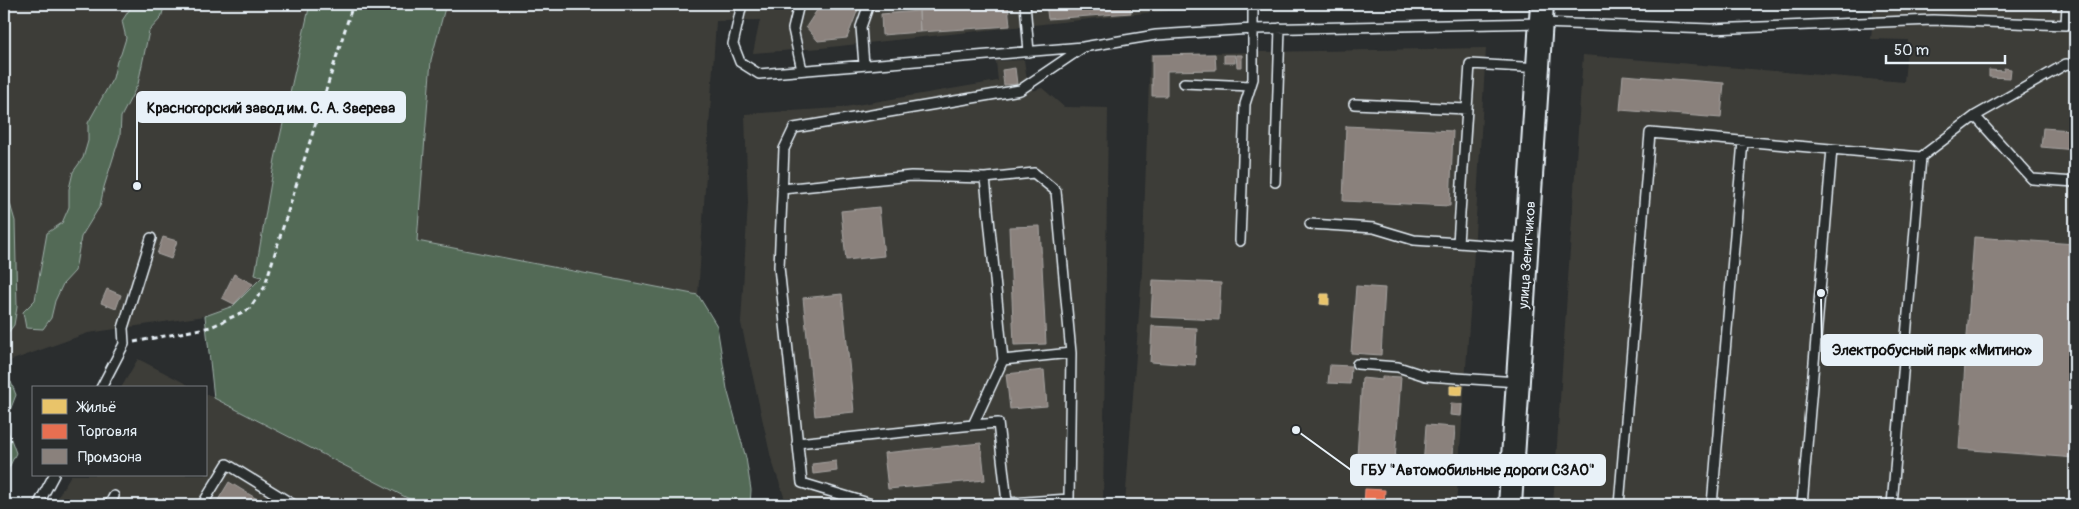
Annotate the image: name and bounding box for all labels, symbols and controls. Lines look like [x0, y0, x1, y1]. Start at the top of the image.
scale bar [1886, 32, 2005, 64]
text: 50 m [1894, 41, 1929, 60]
callout: Красногорский завод им. С. А. Зверева [137, 92, 405, 122]
text: Красногорский завод им. С. А. Зверева [147, 99, 395, 118]
street label: улица Зенитчиков [1515, 200, 1539, 311]
callout: Электробусный парк «Митино» [1822, 335, 2042, 365]
text: Электробусный парк «Митино» [1832, 341, 2032, 360]
legend [32, 386, 208, 476]
text: Жильё [76, 398, 117, 417]
text: Торговля [78, 422, 137, 441]
text: Промзона [78, 448, 142, 467]
callout: ГБУ "Автомобильные дороги СЗАО" [1351, 455, 1605, 485]
text: ГБУ "Автомобильные дороги СЗАО" [1361, 461, 1595, 480]

